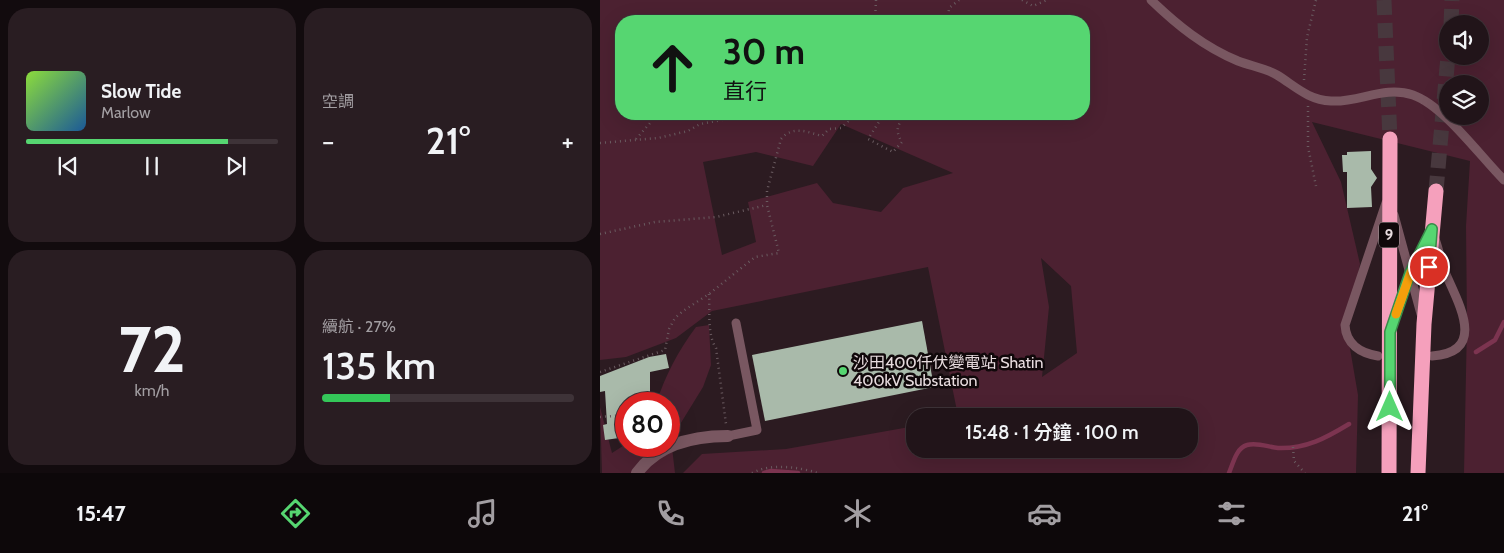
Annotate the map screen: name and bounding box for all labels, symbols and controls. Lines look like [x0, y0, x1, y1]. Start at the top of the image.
map controls [1439, 15, 1489, 125]
button: sound [1439, 15, 1489, 65]
text: 30 m [723, 30, 805, 73]
icon: ahead [640, 35, 705, 100]
button: layers [1439, 75, 1489, 125]
text: 直行 [723, 78, 767, 105]
text: Slow Tide [101, 80, 181, 103]
text: 空調 [322, 92, 354, 111]
text: Marlow [101, 103, 151, 122]
text: 21° [426, 117, 470, 164]
text: − [322, 124, 334, 158]
text: + [562, 124, 574, 158]
icon: previous [54, 152, 82, 180]
icon: pause [138, 152, 166, 180]
icon: next [222, 152, 250, 180]
road number: 9 [1379, 222, 1399, 248]
pin [1408, 246, 1450, 288]
icon: arrive [1415, 253, 1443, 281]
text: 72 [118, 309, 186, 388]
text: 續航 · 27% [322, 317, 396, 336]
text: 135 km [322, 342, 436, 389]
place label: 沙田400仟伏變電站 Shatin 400kV Substation [853, 353, 1043, 390]
marker: 沙田400仟伏變電站 Shatin 400kV Substation [837, 365, 849, 377]
position arrow [1363, 380, 1415, 432]
text: km/h [134, 381, 170, 400]
speed limit sign: 80 [615, 392, 680, 457]
text: 15:48 · 1 分鐘 · 100 m [965, 421, 1139, 444]
icon: directions [278, 496, 313, 531]
icon: music [465, 496, 500, 531]
icon: phone [653, 496, 688, 531]
icon: climate [840, 496, 875, 531]
icon: car [1027, 496, 1062, 531]
icon: filters [1214, 496, 1249, 531]
text: 15:47 [76, 500, 126, 527]
text: 21° [1402, 500, 1428, 527]

